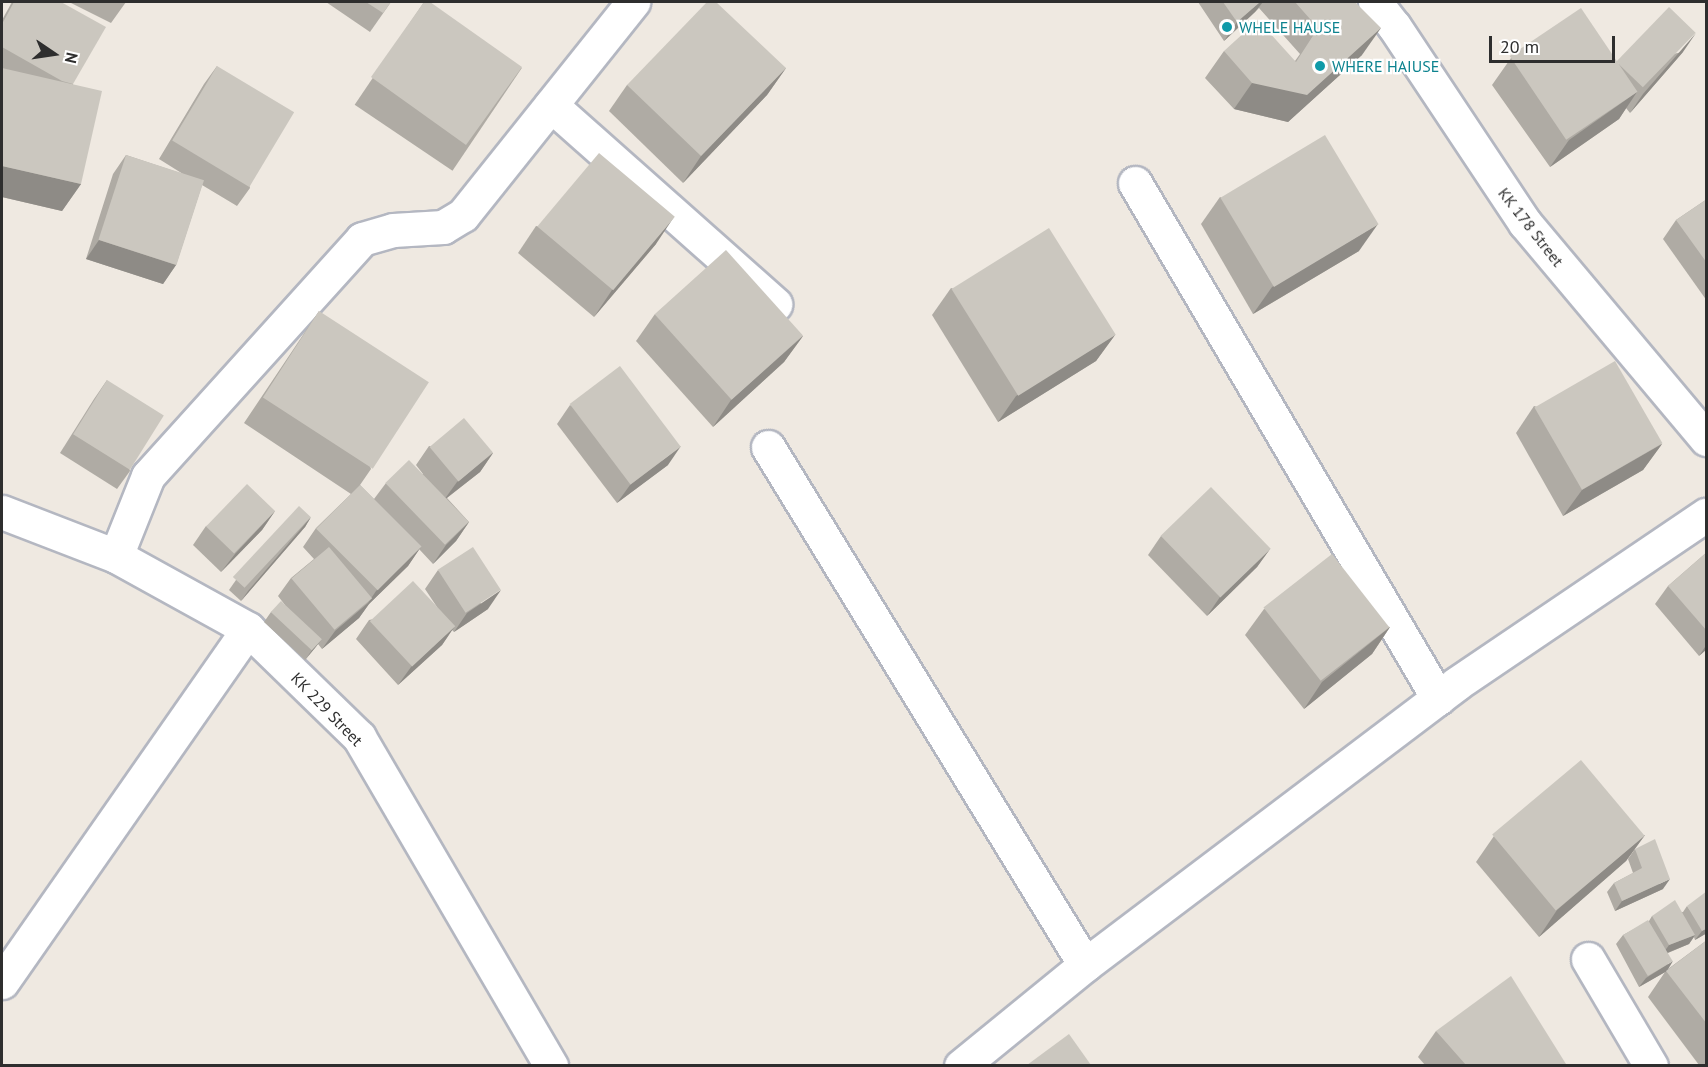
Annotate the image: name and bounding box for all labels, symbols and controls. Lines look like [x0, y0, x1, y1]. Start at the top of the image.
place label: WHELE HAUSE [1239, 17, 1340, 37]
marker: WHELE HAUSE [1220, 20, 1234, 34]
north arrow [24, 24, 84, 84]
scale bar [1492, 24, 1618, 62]
text: 20 m [1500, 35, 1539, 58]
text: N [61, 51, 82, 65]
place label: WHERE HAIUSE [1332, 56, 1439, 76]
marker: WHERE HAIUSE [1313, 59, 1327, 73]
street label: KK 178 Street [1494, 184, 1568, 270]
street label: KK 229 Street [287, 668, 367, 750]

